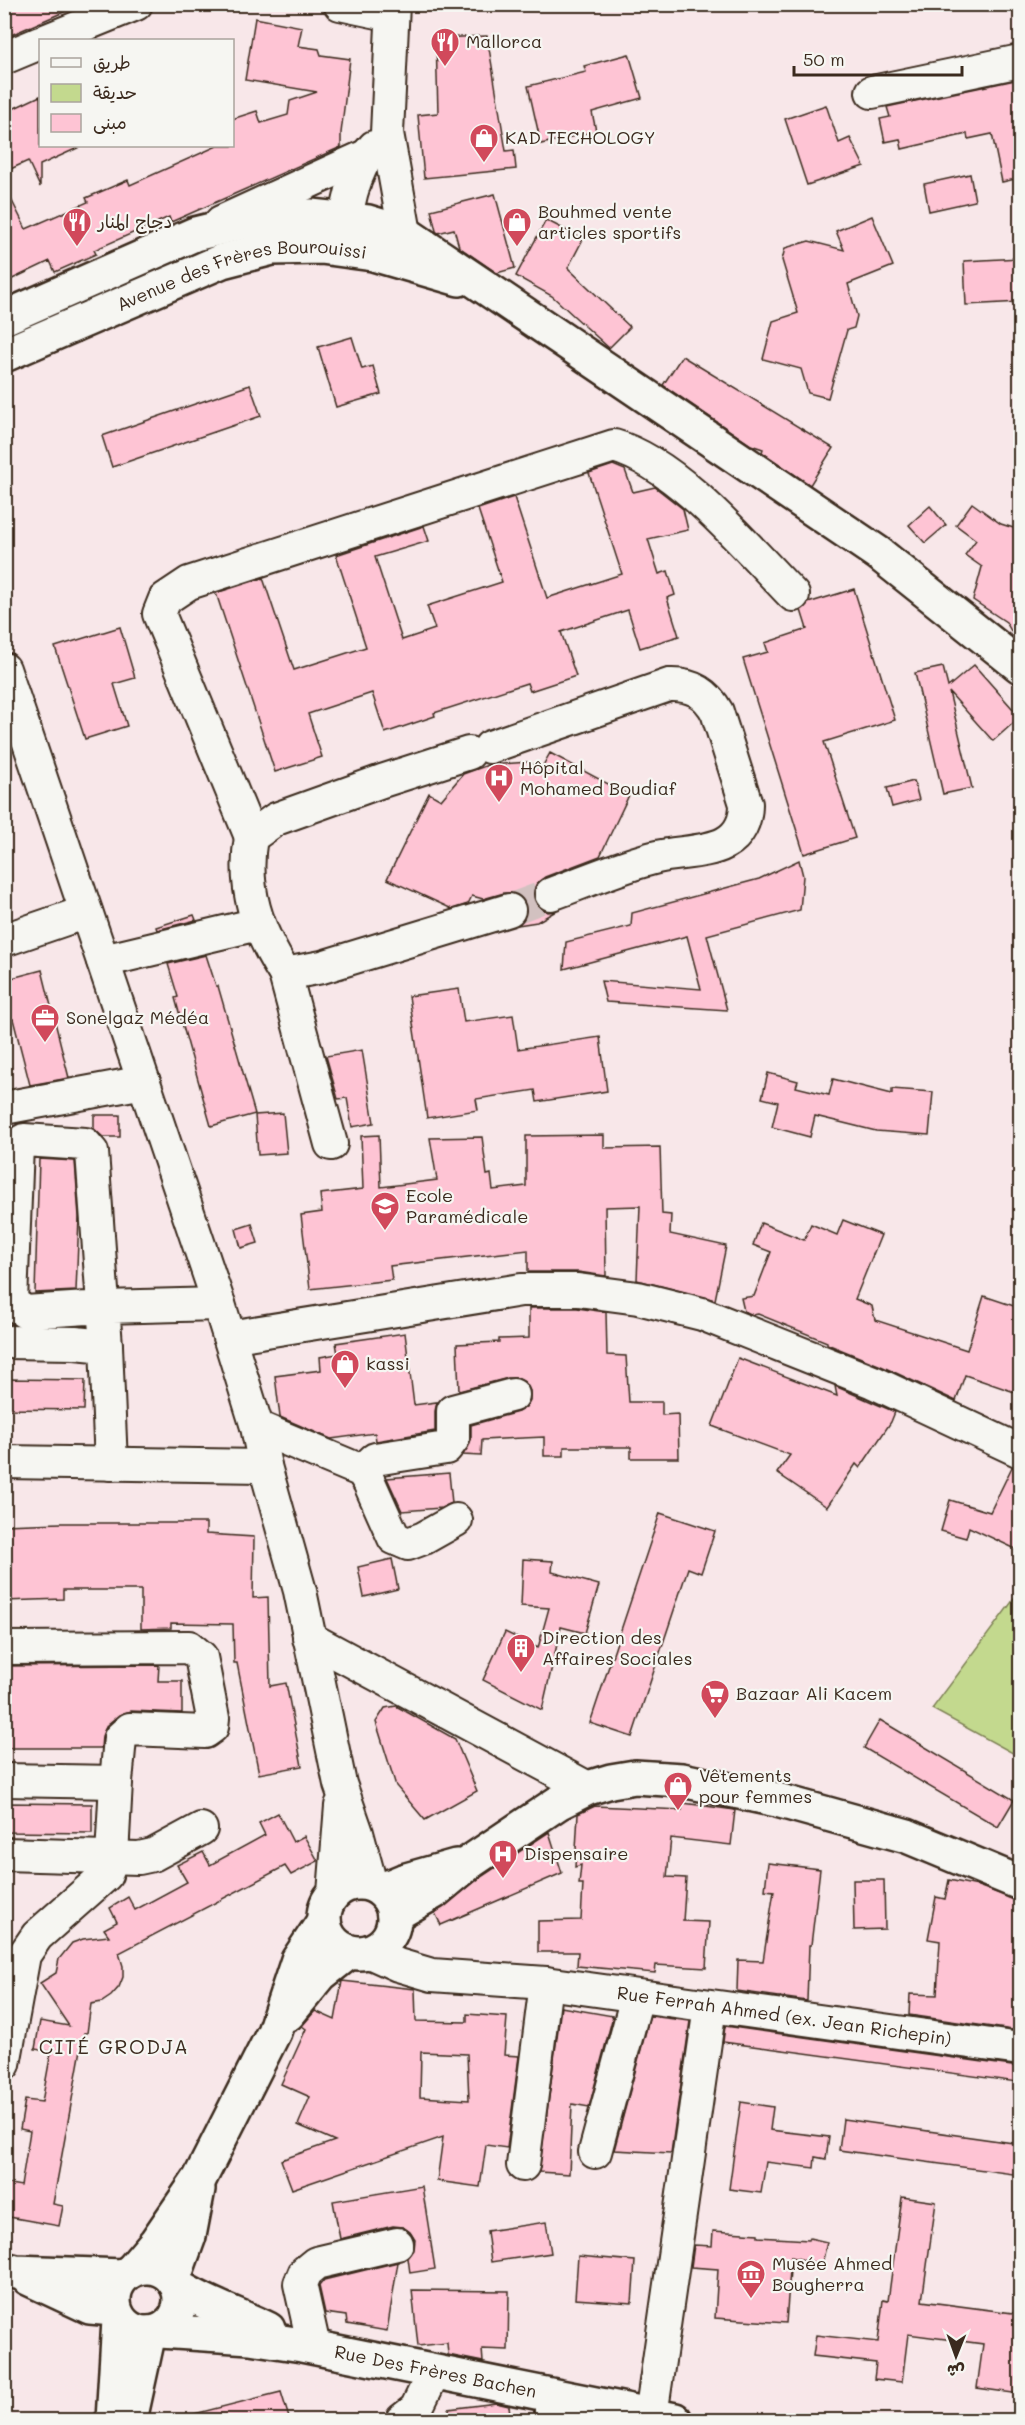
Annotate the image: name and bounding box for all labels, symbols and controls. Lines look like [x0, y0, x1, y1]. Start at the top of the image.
restaurant icon: Mallorca [429, 26, 461, 68]
place label: Mallorca [466, 29, 542, 53]
legend [39, 39, 234, 147]
scale bar [794, 39, 962, 77]
text: 50 m [803, 47, 845, 71]
text: طريق [93, 50, 131, 74]
text: حديقة [93, 80, 137, 104]
text: مبنى [93, 110, 127, 134]
shop icon: KAD TECHOLOGY [468, 122, 500, 164]
place label: KAD TECHOLOGY [505, 125, 656, 149]
place label: Bouhmed vente articles sportifs [538, 199, 681, 244]
restaurant icon: دجاج المنار [61, 206, 93, 248]
shop icon: Bouhmed vente articles sportifs [501, 206, 533, 248]
place label: دجاج المنار [96, 209, 172, 234]
street label: Avenue des Frères Bourouissi [113, 234, 368, 316]
place label: Hôpital Mohamed Boudiaf [520, 755, 677, 800]
hospital icon: Hôpital Mohamed Boudiaf [483, 762, 515, 804]
office icon: Sonelgaz Médéa [29, 1002, 61, 1044]
place label: Sonelgaz Médéa [66, 1005, 209, 1029]
place label: Ecole Paramédicale [406, 1183, 528, 1228]
school or university icon: Ecole Paramédicale [369, 1190, 401, 1232]
shop icon: kassi [329, 1348, 361, 1390]
place label: kassi [366, 1351, 410, 1375]
place label: Direction des Affaires Sociales [542, 1625, 692, 1670]
building icon: Direction des Affaires Sociales [505, 1632, 537, 1674]
supermarket icon: Bazaar Ali Kacem [699, 1678, 731, 1720]
place label: Bazaar Ali Kacem [736, 1681, 892, 1705]
place label: Vêtements pour femmes [699, 1763, 812, 1808]
shop icon: Vêtements pour femmes [662, 1770, 694, 1812]
hospital icon: Dispensaire [487, 1838, 519, 1880]
place label: Dispensaire [524, 1841, 629, 1865]
street label: Rue Ferrah Ahmed (ex. Jean Richepin) [616, 1980, 953, 2050]
district label: CITÉ GRODJA [39, 2033, 189, 2059]
place label: Musée Ahmed Bougherra [772, 2251, 893, 2296]
museum icon: Musée Ahmed Bougherra [735, 2258, 767, 2300]
north arrow [926, 2326, 986, 2386]
street label: Rue Des Frères Bachen [333, 2339, 539, 2403]
text: ش [947, 2361, 965, 2382]

